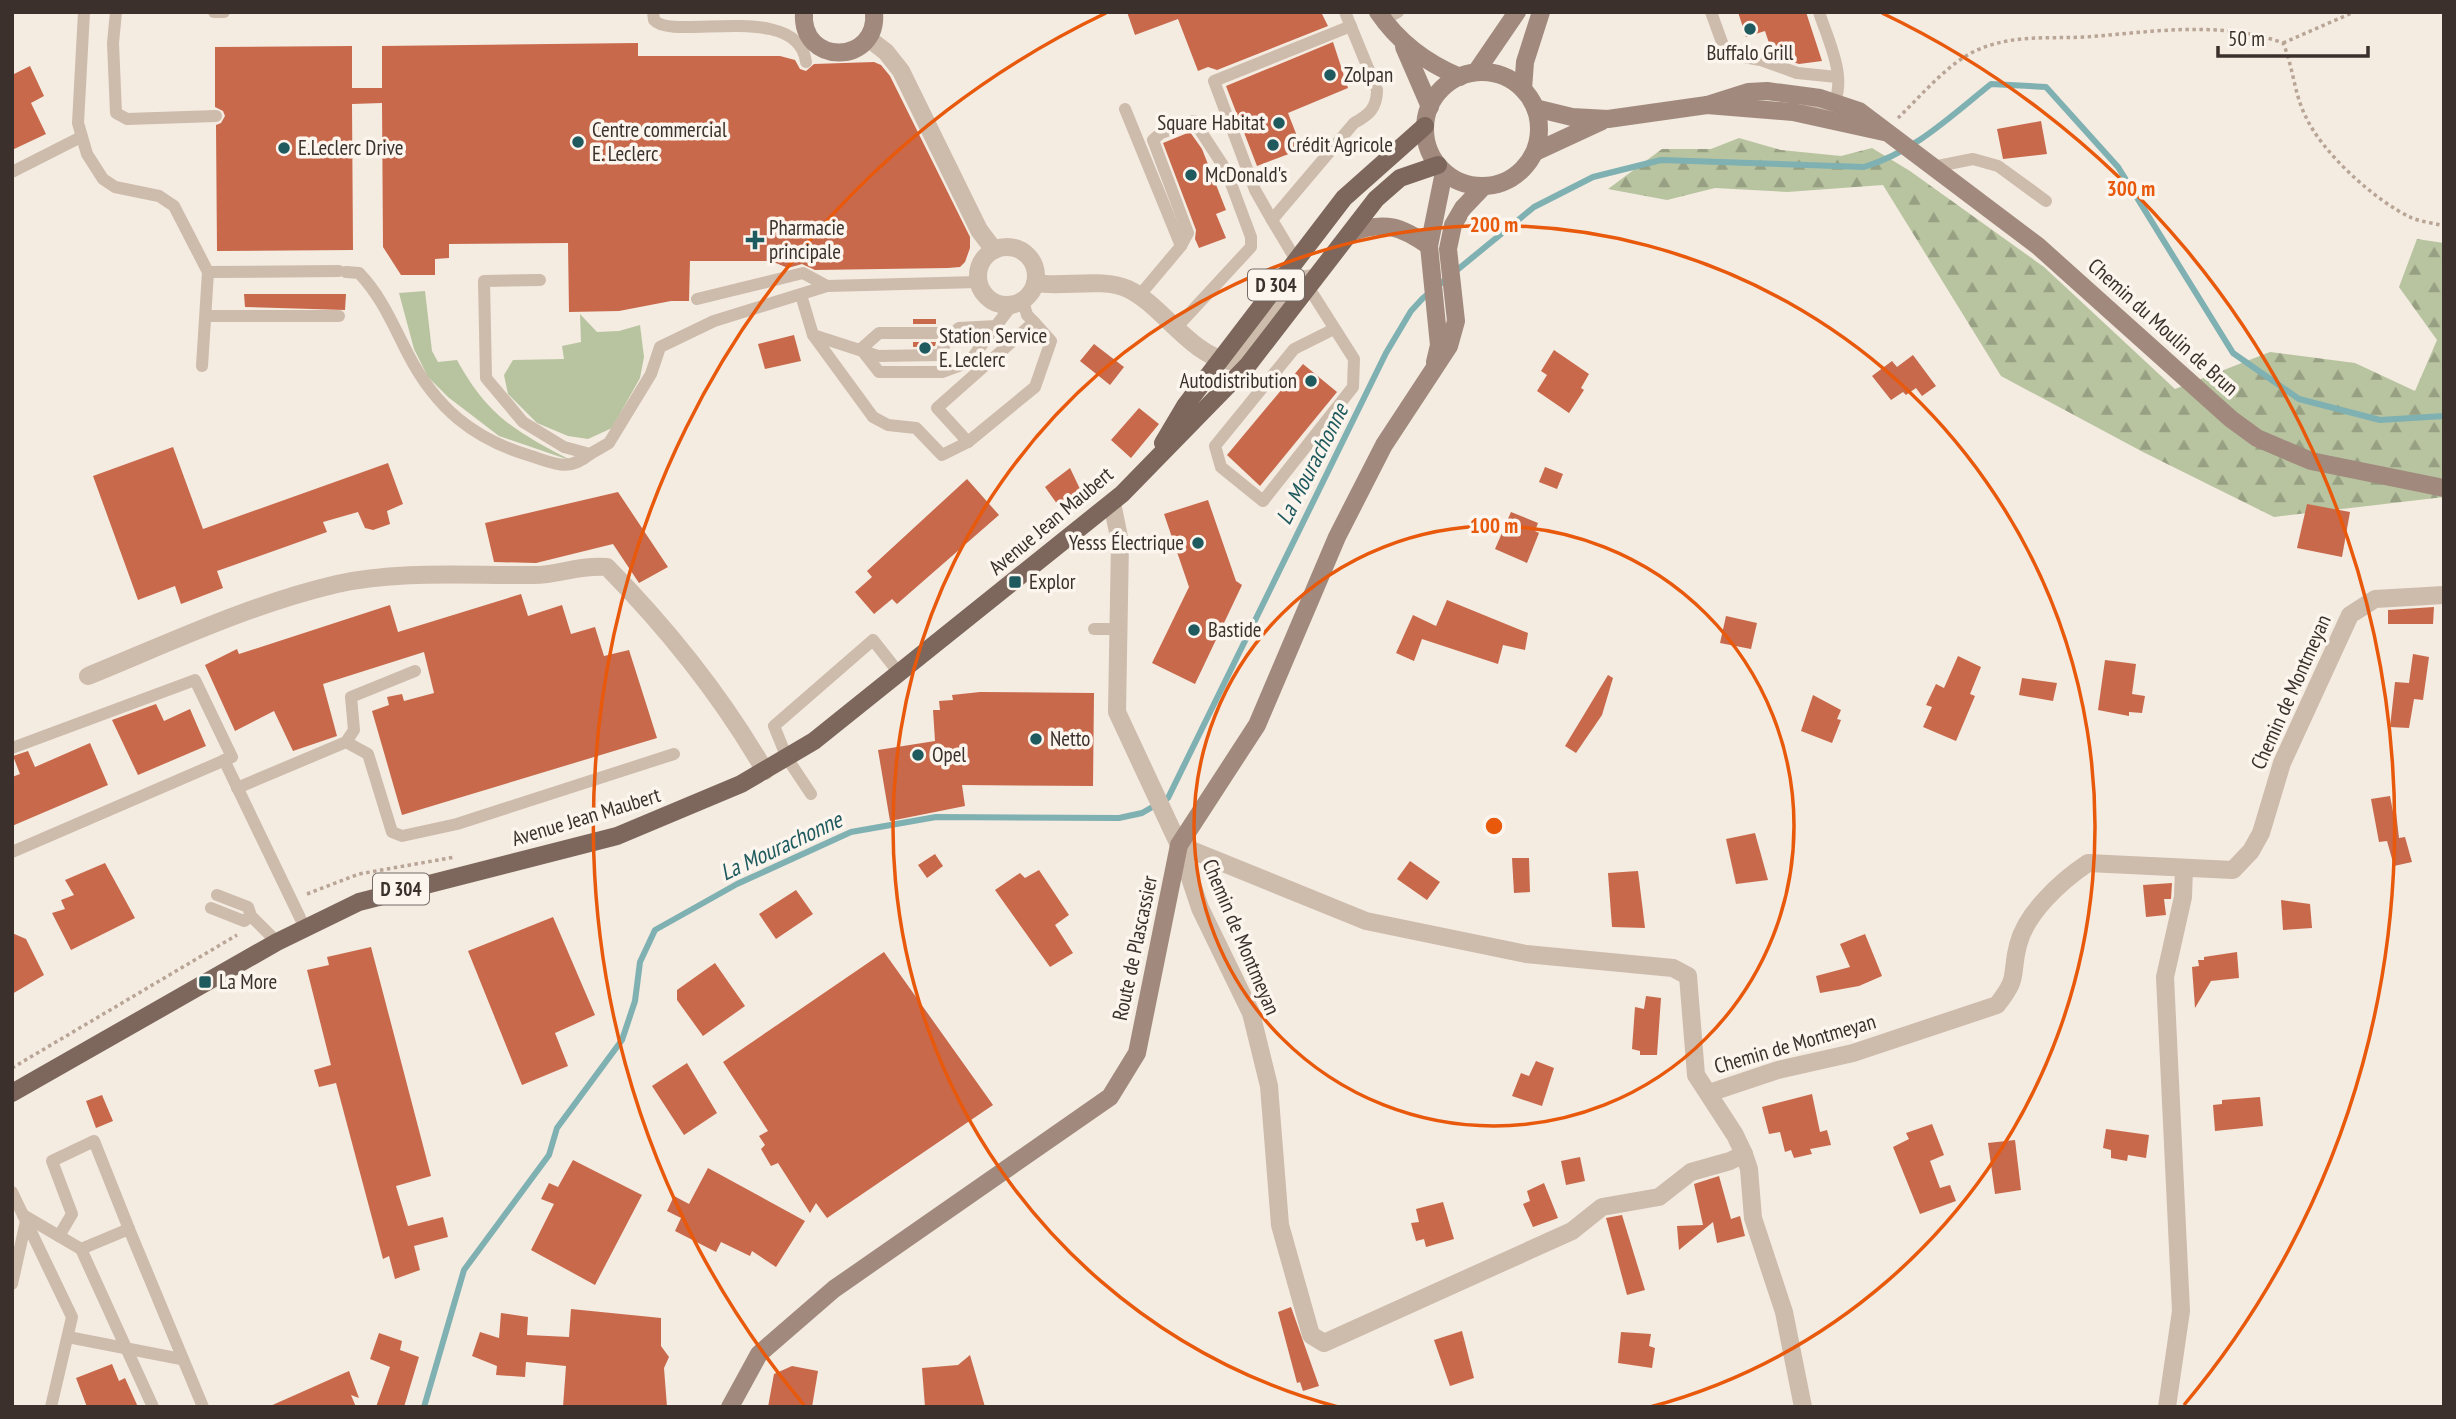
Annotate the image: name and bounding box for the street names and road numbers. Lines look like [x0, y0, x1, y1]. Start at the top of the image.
street label: Chemin du Moulin de Brun [2083, 252, 2244, 401]
road number: D 304 [1248, 270, 1304, 300]
street label: Avenue Jean Maubert [983, 461, 1119, 580]
street label: Chemin de Montmeyan [2244, 610, 2337, 773]
street label: Avenue Jean Maubert [508, 781, 664, 852]
street label: Chemin de Montmeyan [1196, 855, 1286, 1019]
street label: Route de Plascassier [1106, 873, 1163, 1023]
road number: D 304 [373, 874, 429, 904]
street label: Chemin de Montmeyan [1711, 1008, 1879, 1079]

